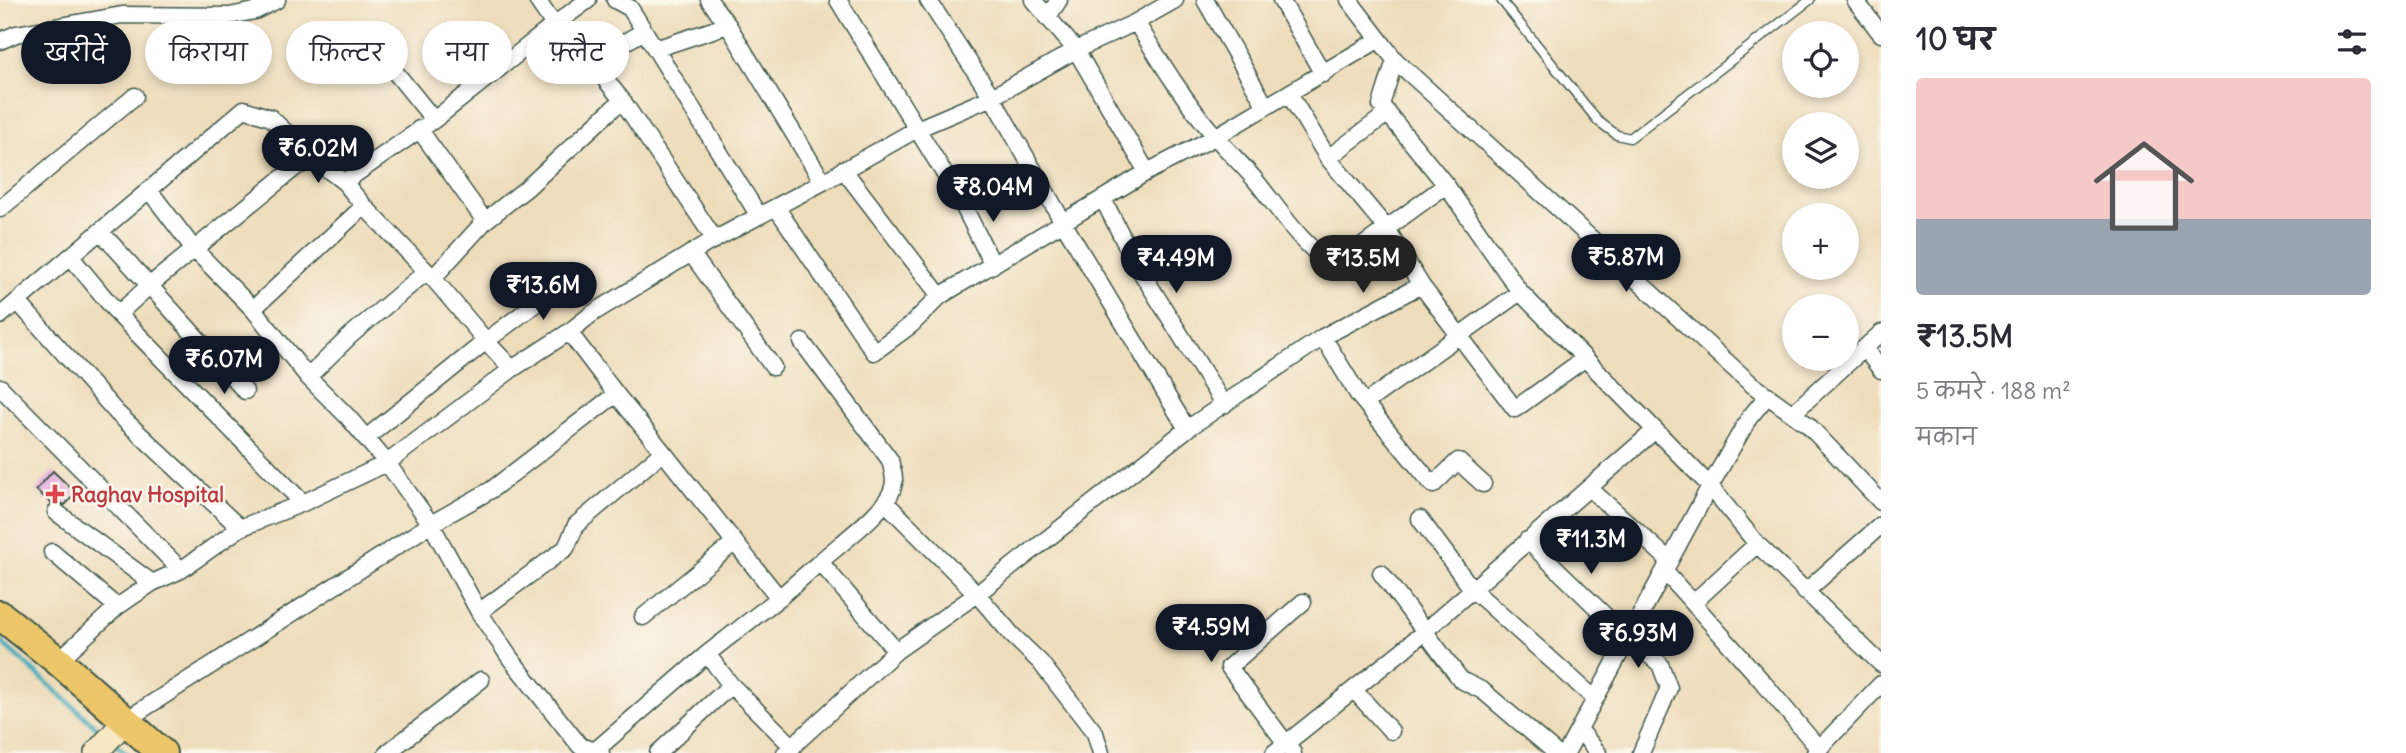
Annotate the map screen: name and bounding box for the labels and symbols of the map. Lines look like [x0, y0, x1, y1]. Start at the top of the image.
pin: ₹6.02M [261, 125, 375, 185]
pin: ₹8.04M [936, 164, 1050, 224]
pin: ₹5.87M [1569, 234, 1683, 294]
pin: ₹4.49M [1119, 236, 1233, 295]
pin: ₹13.5M [1306, 236, 1420, 295]
pin: ₹13.6M [486, 262, 600, 322]
pin: ₹6.07M [167, 336, 281, 396]
place label: Raghav Hospital [71, 481, 224, 508]
marker: Raghav Hospital [45, 484, 65, 504]
pin: ₹11.3M [1534, 516, 1648, 576]
pin: ₹4.59M [1154, 604, 1268, 664]
pin: ₹6.93M [1581, 610, 1695, 670]

